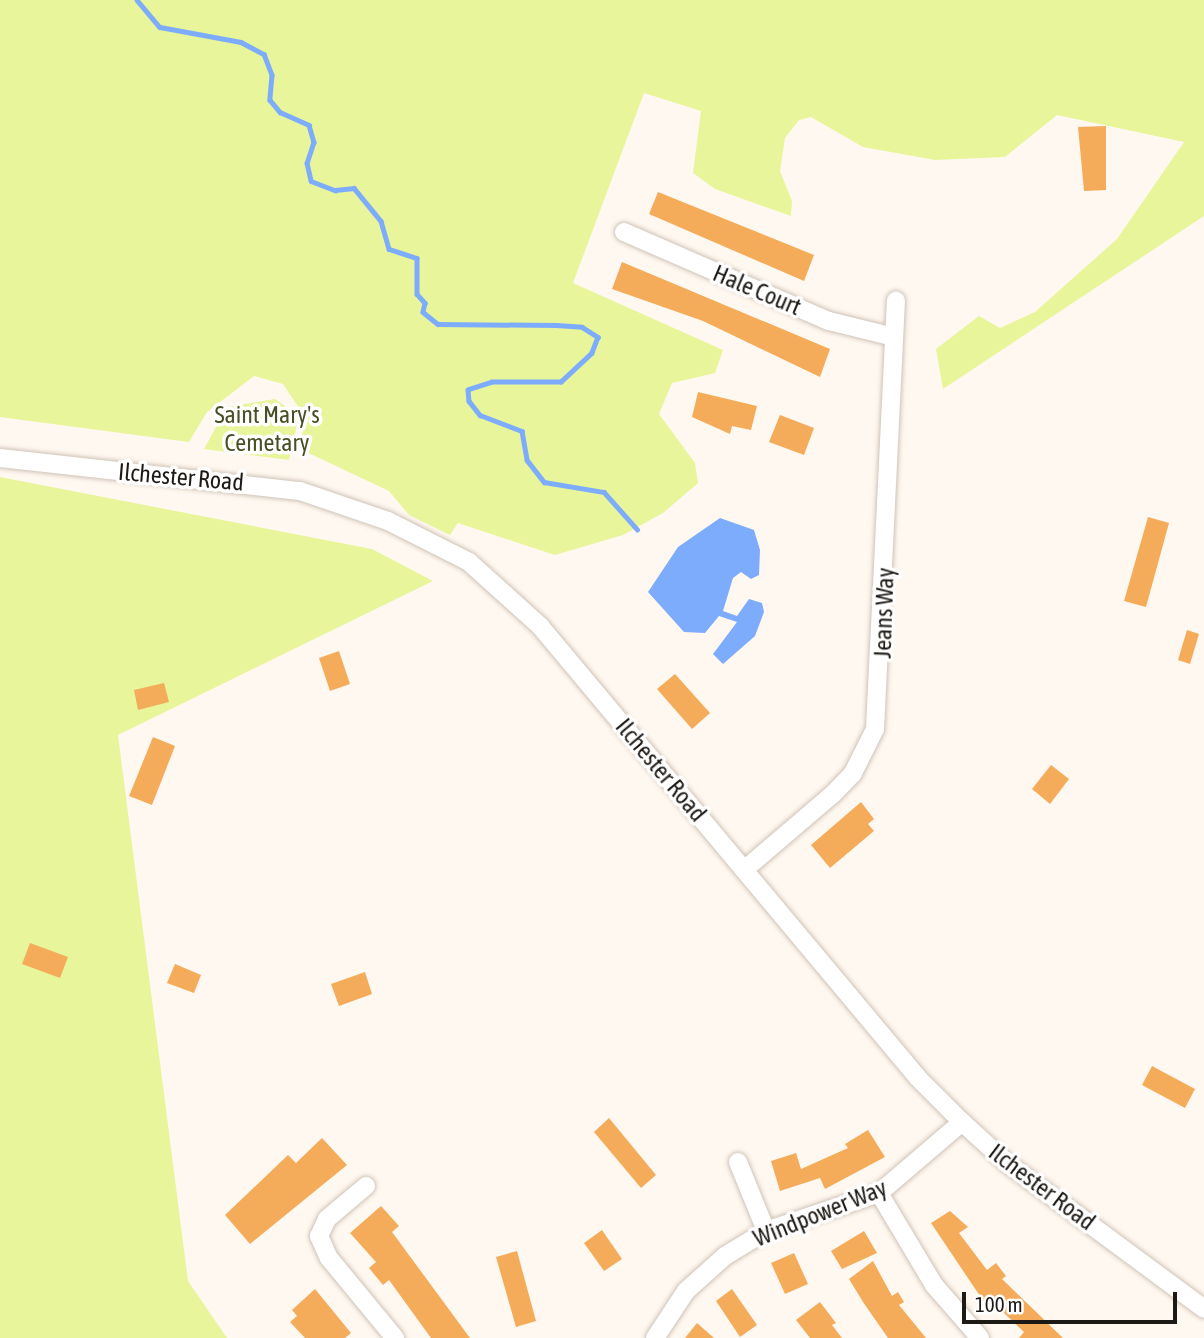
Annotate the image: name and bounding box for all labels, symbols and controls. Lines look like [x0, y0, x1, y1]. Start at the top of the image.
street label: Hale Court [709, 259, 805, 321]
park label: Saint Mary's Cemetary [214, 401, 320, 457]
street label: Ilchester Road [117, 457, 245, 497]
street label: Jeans Way [868, 567, 900, 659]
street label: Ilchester Road [610, 713, 712, 827]
street label: Ilchester Road [983, 1138, 1101, 1236]
street label: Windpower Way [749, 1173, 891, 1253]
scale bar [966, 1278, 1181, 1322]
text: 100 m [975, 1292, 1023, 1316]

